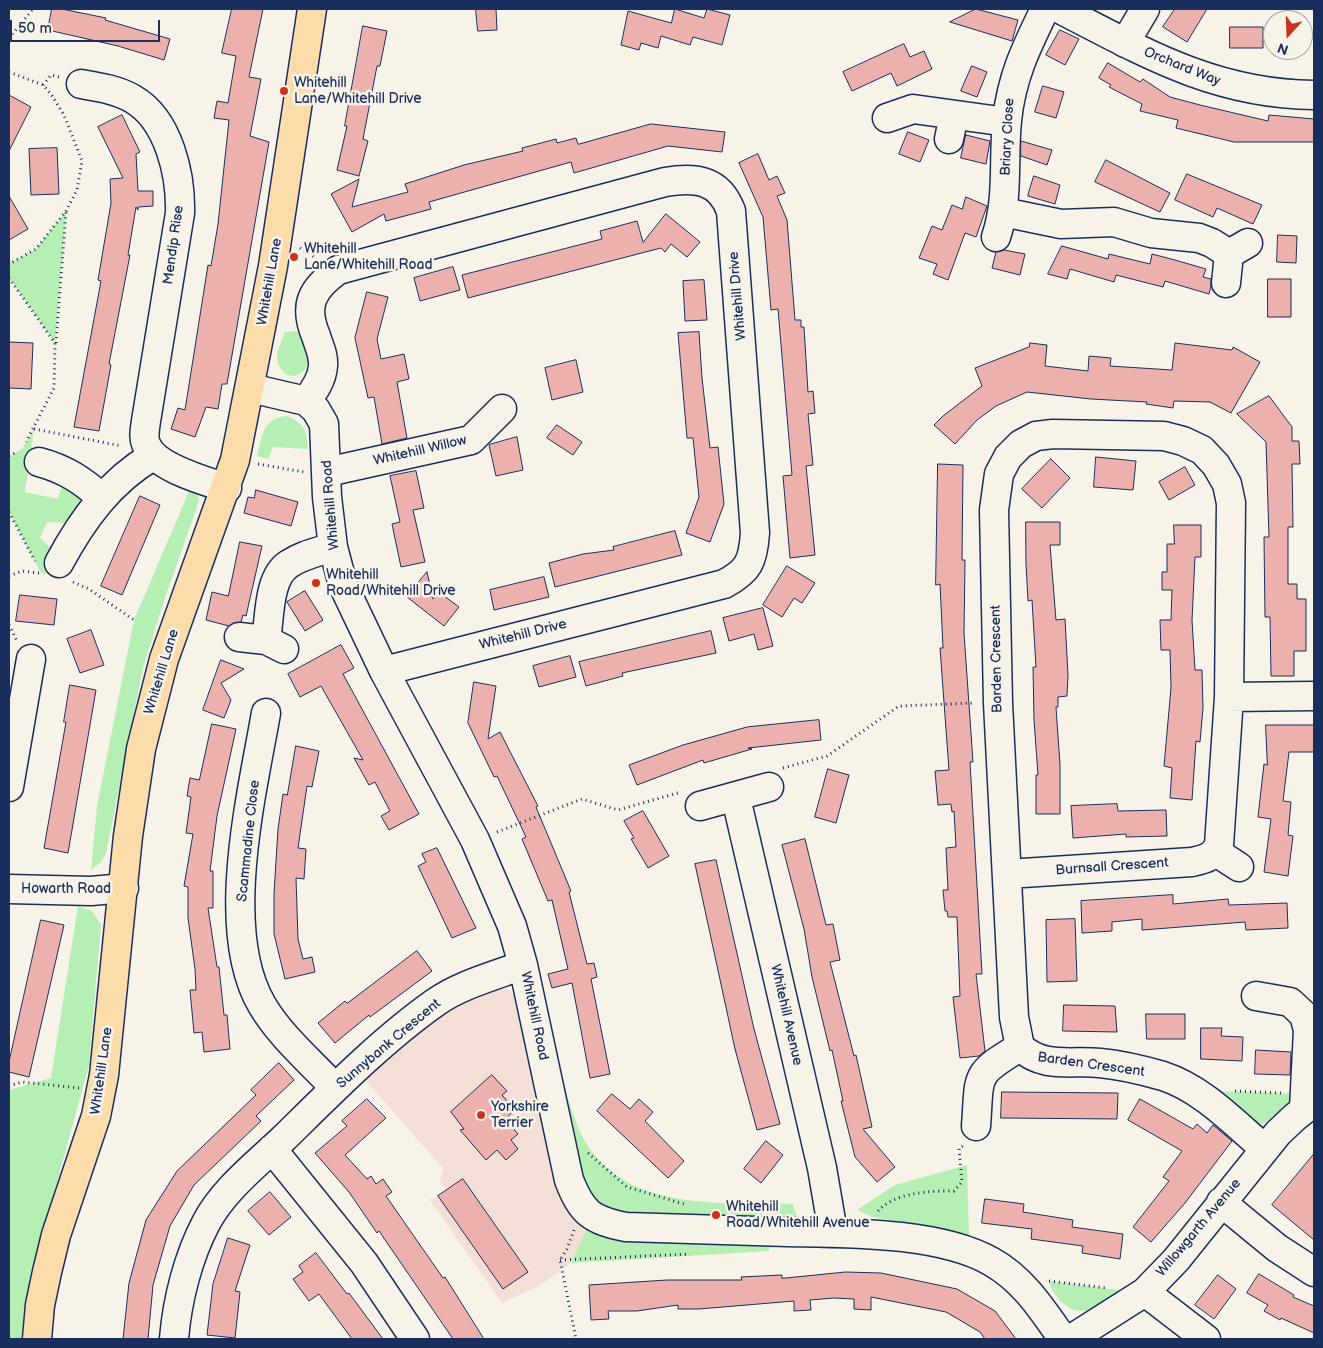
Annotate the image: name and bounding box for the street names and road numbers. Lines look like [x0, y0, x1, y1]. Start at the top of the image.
street label: Orchard Way [1141, 44, 1223, 90]
street label: Briary Close [998, 98, 1018, 176]
street label: Mendip Rise [160, 204, 188, 286]
street label: Whitehill Lane [254, 237, 286, 327]
street label: Whitehill Drive [726, 251, 750, 341]
street label: Whitehill Willow [372, 432, 468, 470]
street label: Whitehill Road [319, 459, 343, 551]
street label: Barden Crescent [988, 605, 1006, 713]
street label: Whitehill Drive [478, 616, 568, 654]
street label: Whitehill Lane [141, 627, 183, 717]
street label: Scammadine Close [234, 779, 264, 903]
street label: Burnsall Crescent [1055, 855, 1169, 879]
street label: Howarth Road [21, 881, 111, 897]
street label: Whitehill Avenue [766, 963, 806, 1067]
street label: Whitehill Road [516, 970, 552, 1062]
street label: Sunnybank Crescent [334, 996, 444, 1092]
street label: Whitehill Lane [88, 1026, 116, 1116]
street label: Barden Crescent [1036, 1049, 1146, 1081]
street label: Willowgarth Avenue [1153, 1176, 1245, 1280]

